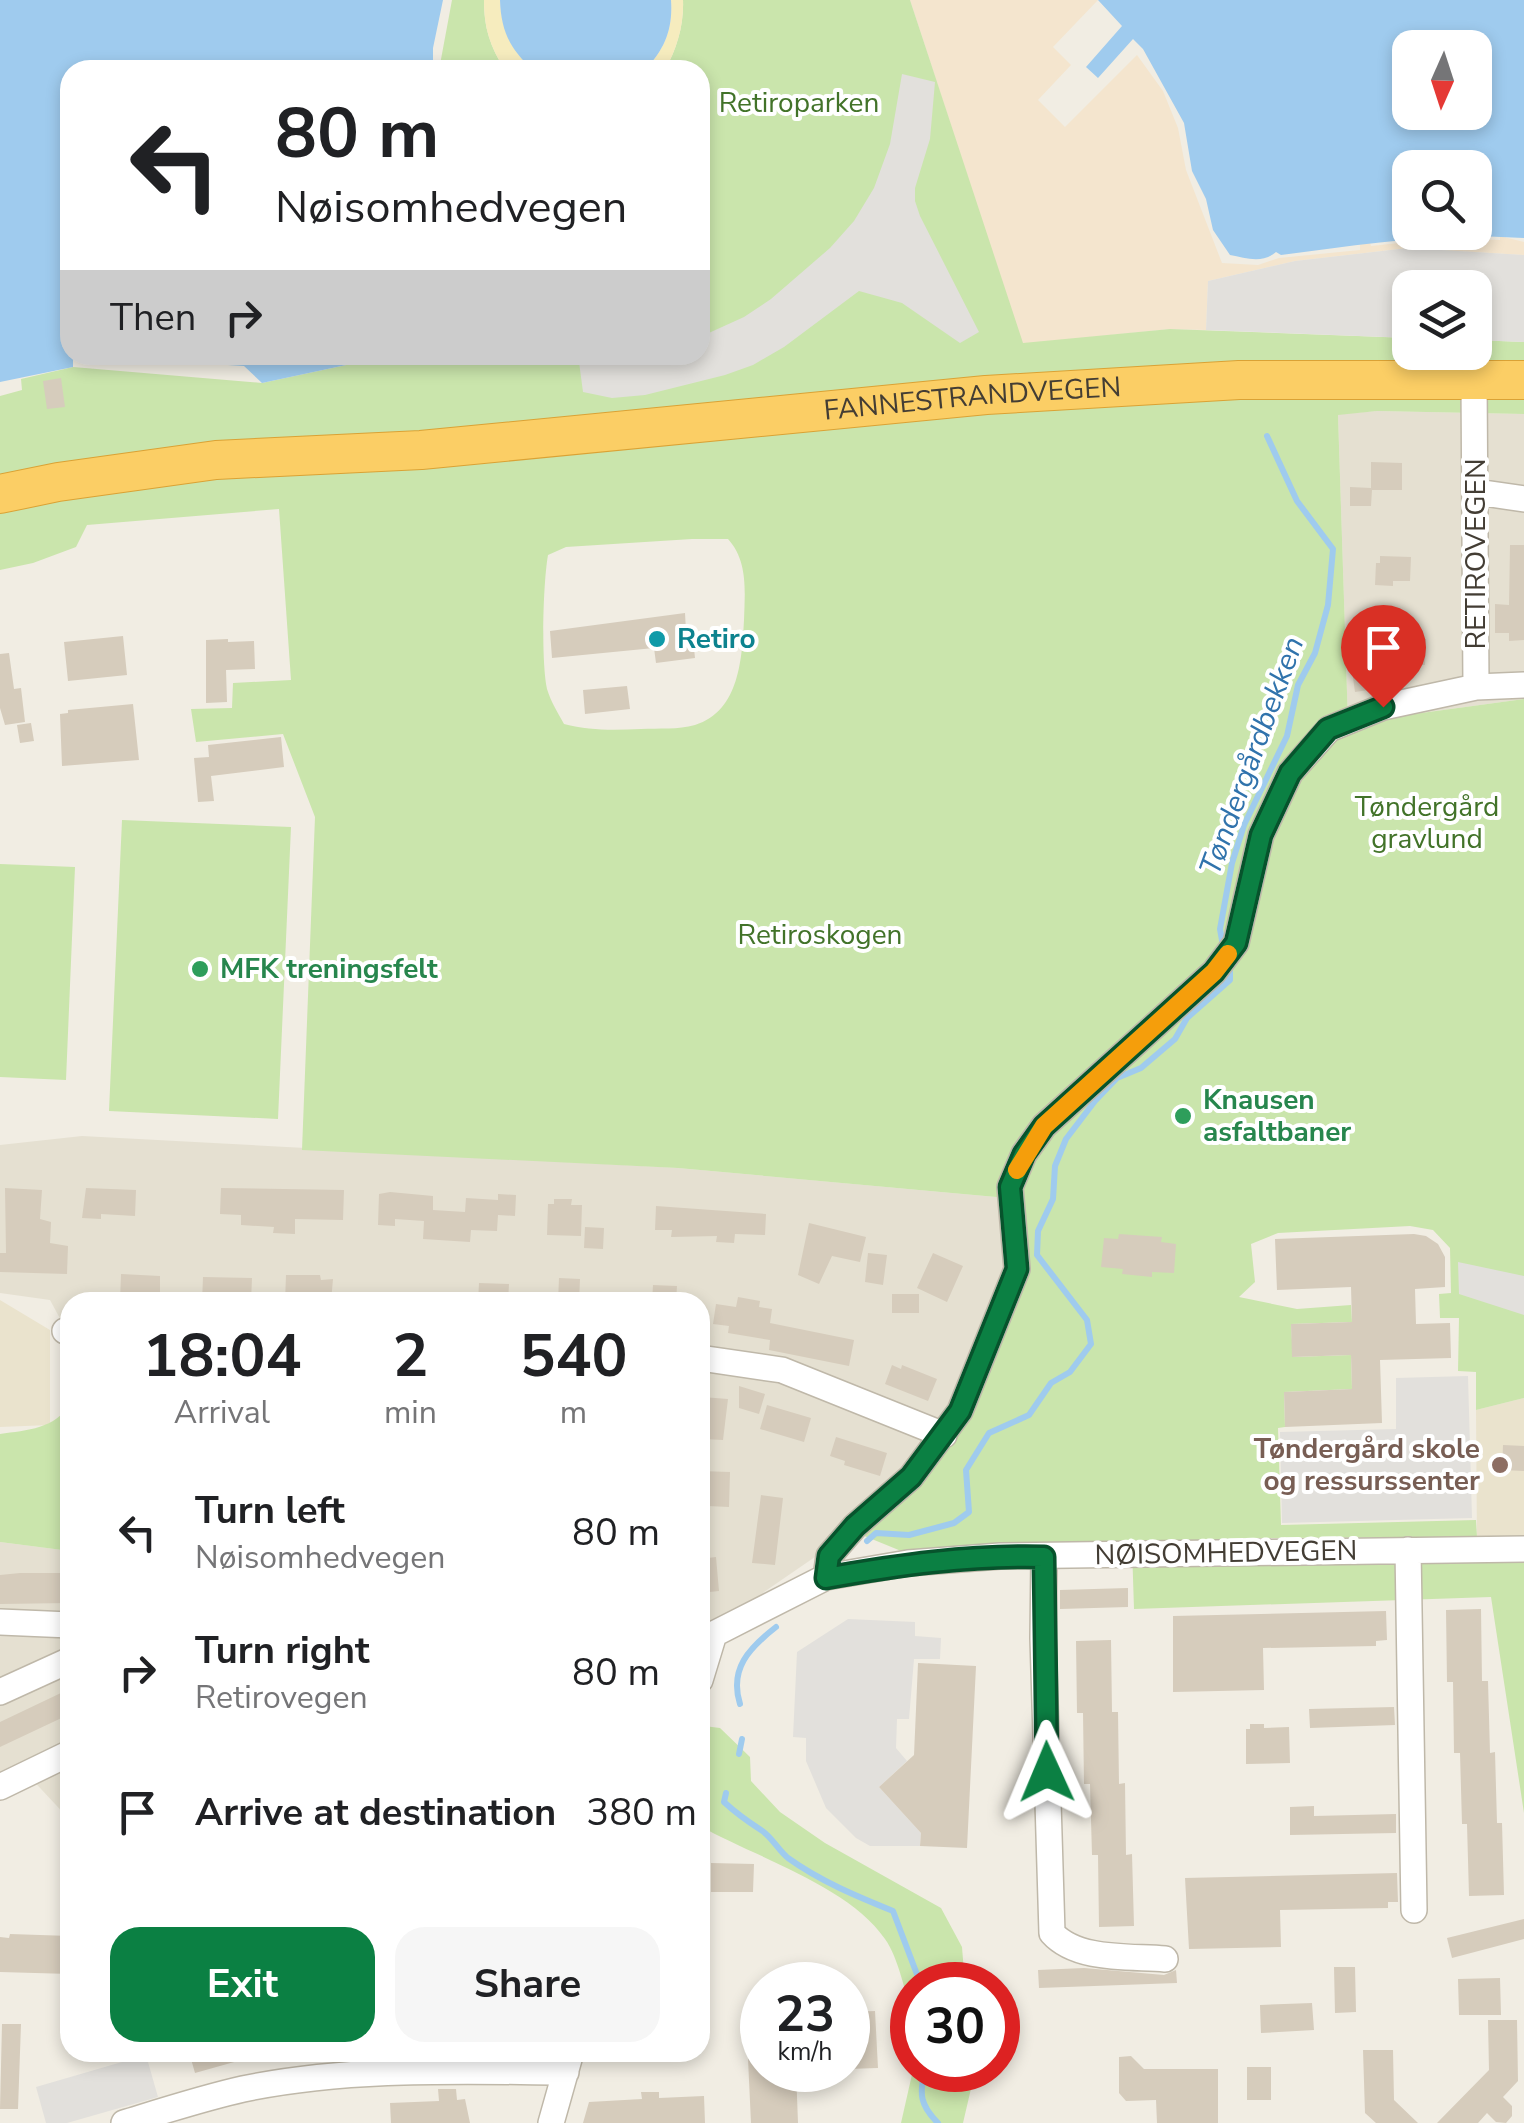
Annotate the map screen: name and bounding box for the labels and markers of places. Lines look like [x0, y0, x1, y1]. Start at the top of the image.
pin [1341, 605, 1426, 708]
place label: Retiro [677, 620, 756, 658]
marker: Retiro [646, 628, 668, 650]
place label: MFK treningsfelt [220, 950, 438, 988]
marker: MFK treningsfelt [189, 958, 211, 980]
place label: Knausen asfaltbaner [1203, 1081, 1351, 1151]
marker: Knausen asfaltbaner [1172, 1105, 1194, 1127]
place label: Tøndergård skole og ressurssenter [1254, 1430, 1480, 1500]
marker: Tøndergård skole og ressurssenter [1489, 1454, 1511, 1476]

